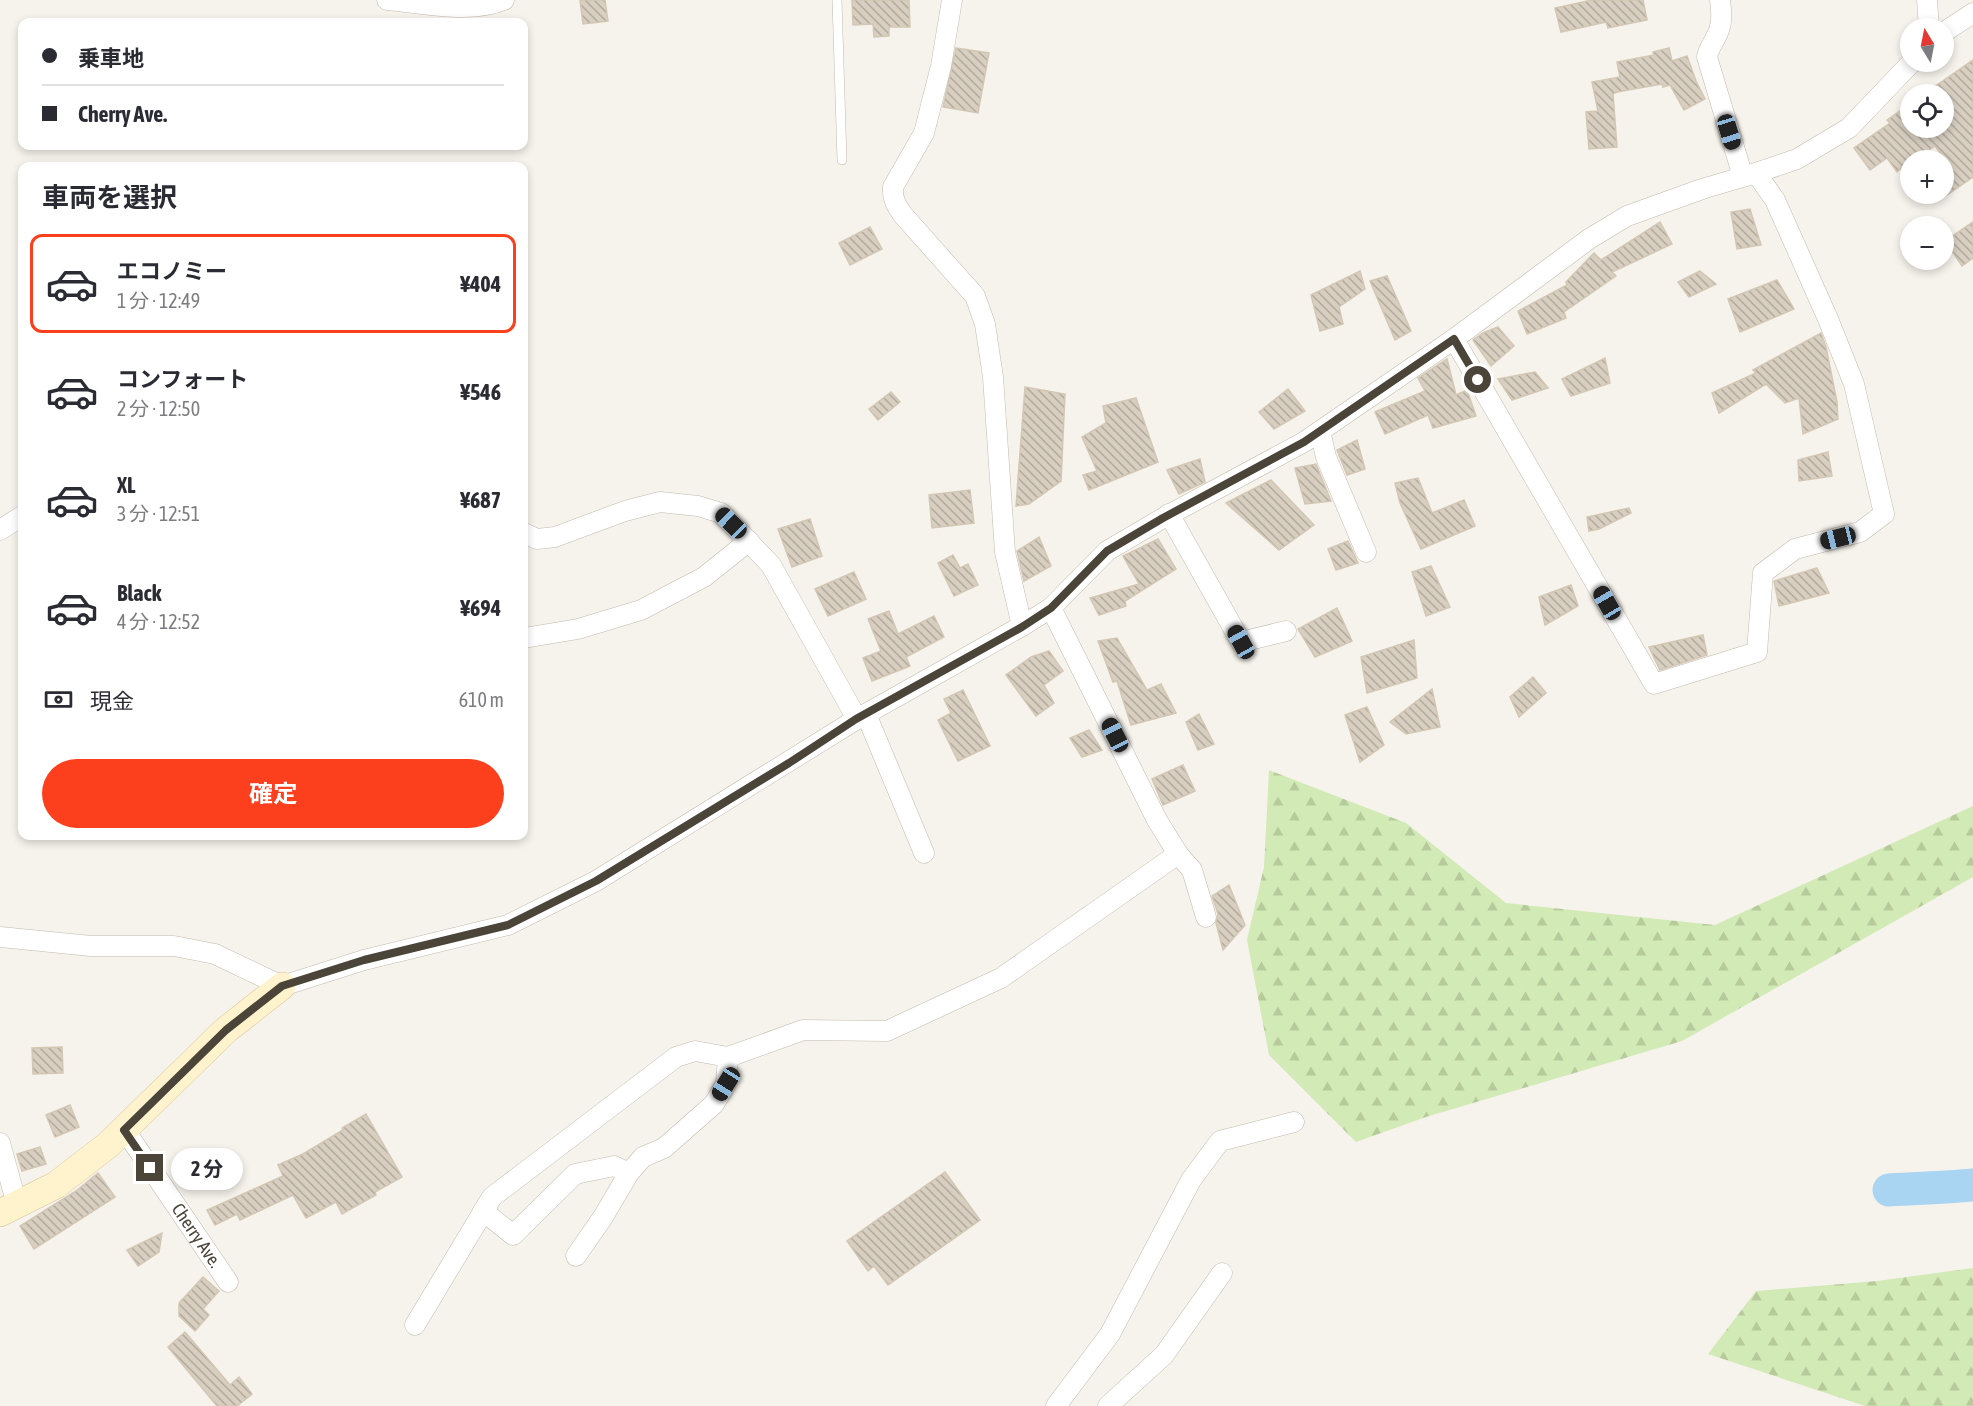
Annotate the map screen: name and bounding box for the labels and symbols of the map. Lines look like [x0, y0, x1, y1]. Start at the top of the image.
north arrow [1900, 18, 1954, 72]
car [1715, 112, 1743, 152]
route start [1464, 366, 1491, 393]
car [712, 504, 750, 542]
car [1818, 525, 1858, 551]
car [1590, 583, 1624, 623]
car [1224, 622, 1258, 662]
car [1099, 715, 1131, 755]
car [709, 1064, 743, 1104]
callout: 2 分 [171, 1147, 243, 1189]
route end [136, 1154, 163, 1181]
street label: Cherry Ave. [168, 1199, 226, 1272]

